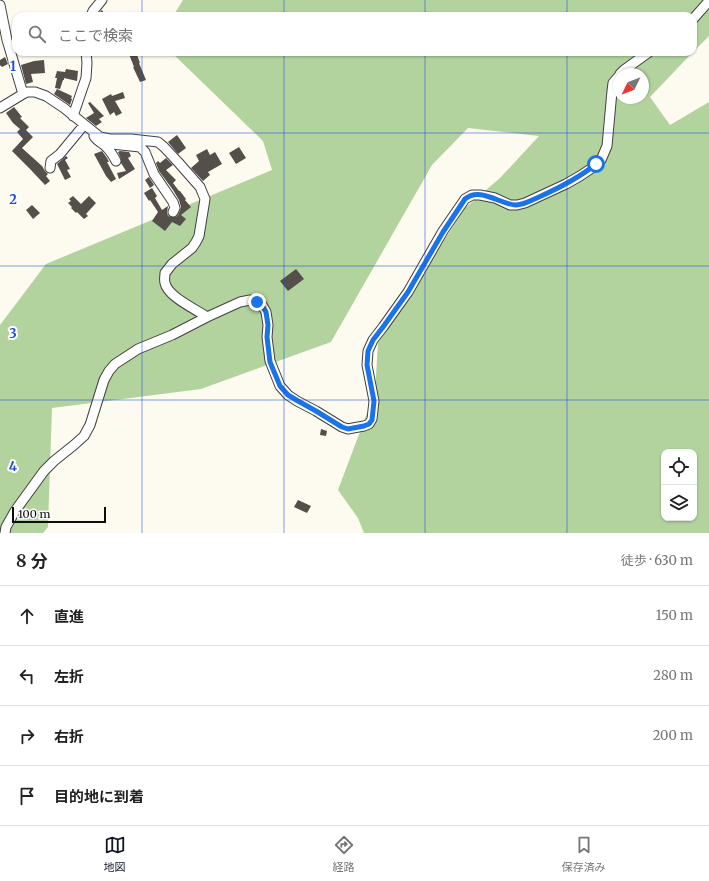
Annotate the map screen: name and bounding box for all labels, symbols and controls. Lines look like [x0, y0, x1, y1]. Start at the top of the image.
search box [12, 12, 697, 56]
icon: search [26, 23, 48, 45]
text: ここで検索 [58, 26, 133, 45]
text: 1 [10, 58, 16, 75]
north arrow [613, 68, 649, 104]
route start [587, 155, 605, 173]
text: 2 [9, 191, 17, 208]
route end [248, 293, 266, 311]
text: 3 [9, 325, 17, 342]
map controls [661, 449, 697, 521]
button: locate [661, 449, 697, 485]
text: 4 [9, 458, 18, 475]
button: layers [661, 485, 697, 521]
scale bar [12, 505, 106, 524]
text: 100 m [18, 507, 50, 521]
text: 8 分 [16, 550, 48, 572]
text: 徒歩 · 630 m [621, 552, 693, 569]
icon: ahead [16, 605, 38, 627]
text: 直進 [54, 607, 84, 626]
text: 150 m [656, 607, 693, 624]
icon: left [16, 665, 38, 687]
text: 左折 [54, 667, 84, 686]
text: 280 m [653, 667, 693, 684]
icon: right [16, 725, 38, 747]
text: 右折 [54, 727, 84, 746]
text: 200 m [653, 727, 693, 744]
icon: arrive [16, 785, 38, 807]
text: 目的地に到着 [54, 787, 144, 806]
tab: 地図 [104, 834, 126, 874]
tab: 経路 [333, 834, 355, 874]
tab: 保存済み [562, 834, 606, 874]

